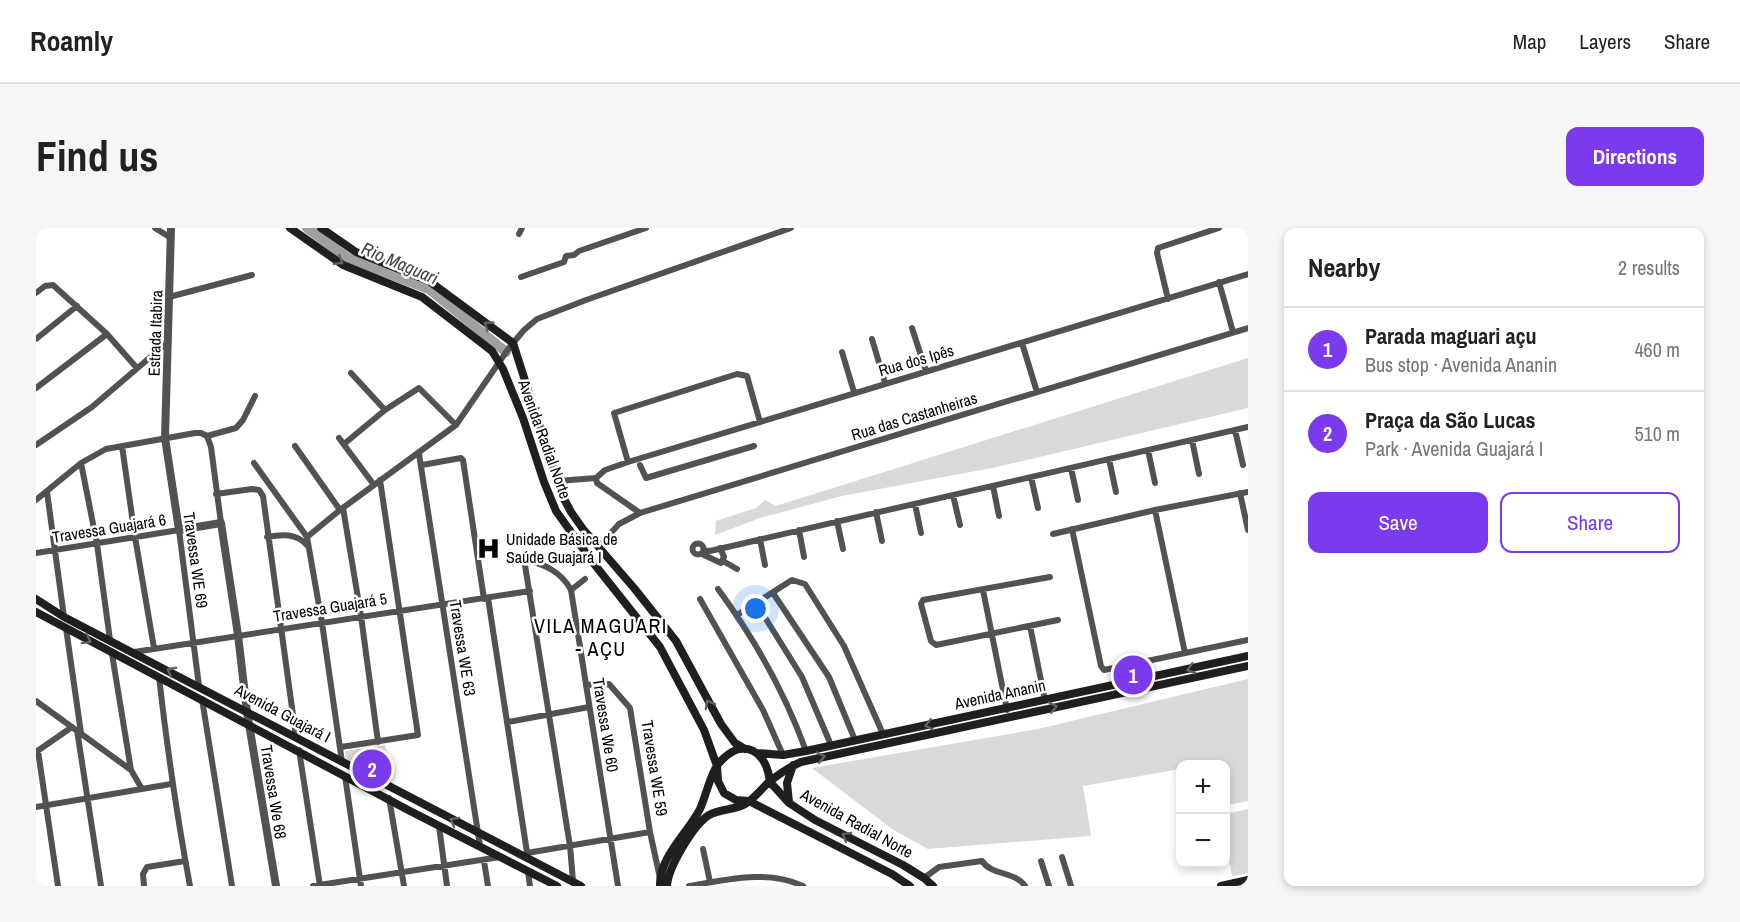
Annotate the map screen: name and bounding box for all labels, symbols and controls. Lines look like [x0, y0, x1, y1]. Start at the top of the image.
text: Roamly [30, 22, 113, 60]
text: Map [1513, 27, 1546, 56]
text: Layers [1579, 27, 1631, 56]
text: Share [1664, 27, 1710, 56]
button: Directions [1566, 127, 1704, 186]
text: Find us [36, 128, 158, 184]
water label: Rio Maguari [358, 236, 442, 290]
text: Nearby [1308, 250, 1380, 285]
one-way arrow [332, 254, 343, 265]
text: 2 results [1618, 254, 1680, 281]
street label: Estrada Itabira [143, 289, 168, 376]
one-way arrow [484, 321, 495, 332]
text: Parada maguari açu [1365, 321, 1536, 351]
text: 1 [1323, 336, 1332, 363]
text: 460 m [1634, 336, 1680, 363]
street label: Rua dos Ipês [876, 339, 956, 381]
text: Bus stop · Avenida Ananin [1365, 351, 1557, 378]
street label: Avenida Radial Norte [513, 375, 577, 502]
street label: Rua das Castanheiras [848, 386, 980, 446]
text: Praça da São Lucas [1365, 405, 1535, 435]
text: 2 [1323, 420, 1332, 447]
text: 510 m [1634, 420, 1680, 447]
text: Park · Avenida Guajará I [1365, 435, 1543, 462]
button: Save [1308, 492, 1488, 553]
button: Share [1500, 492, 1680, 553]
street label: Travessa Guajará 6 [51, 508, 167, 548]
street label: Travessa WE 69 [178, 511, 214, 609]
place label: Unidade Básica de Saúde Guajará I [506, 528, 618, 568]
hospital icon: Unidade Básica de Saúde Guajará I [475, 535, 501, 561]
street label: Travessa Guajará 5 [272, 587, 388, 627]
your location [741, 594, 770, 623]
street label: Travessa WE 63 [445, 599, 481, 697]
district label: VILA MAGUARI - AÇU [534, 612, 668, 662]
one-way arrow [81, 633, 92, 644]
pin: 1 [1114, 652, 1152, 698]
one-way arrow [1186, 662, 1197, 674]
one-way arrow [166, 667, 177, 678]
street label: Avenida Ananin [952, 674, 1047, 715]
street label: Travessa We 60 [588, 676, 624, 774]
street label: Avenida Guajará I [230, 678, 335, 747]
one-way arrow [705, 700, 716, 710]
one-way arrow [1048, 701, 1058, 714]
one-way arrow [924, 717, 934, 730]
street label: Travessa WE 59 [637, 719, 673, 817]
street label: Travessa We 68 [256, 743, 292, 841]
pin: 2 [352, 746, 392, 792]
one-way arrow [816, 751, 826, 764]
map controls [1176, 760, 1230, 868]
button: + [1176, 760, 1230, 814]
street label: Avenida Radial Norte [796, 783, 917, 863]
button: − [1176, 814, 1230, 868]
one-way arrow [450, 817, 461, 828]
one-way arrow [842, 832, 852, 844]

